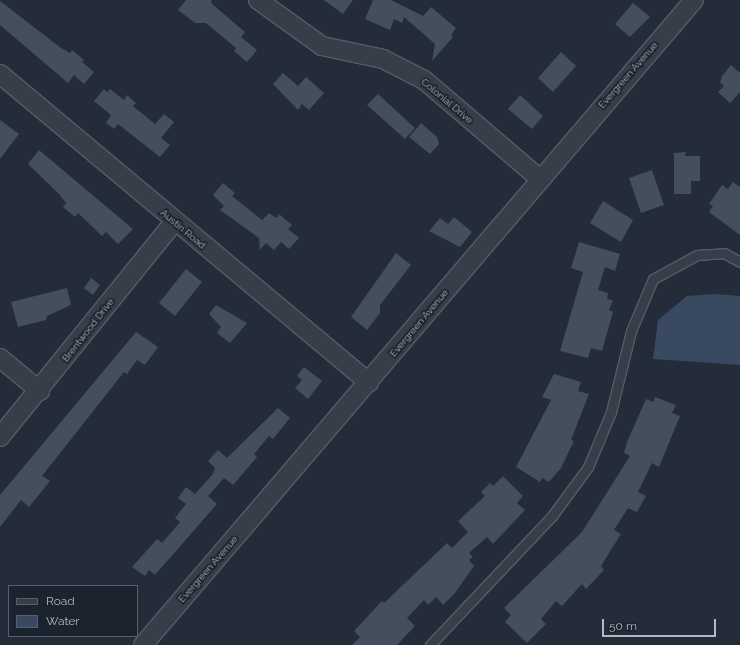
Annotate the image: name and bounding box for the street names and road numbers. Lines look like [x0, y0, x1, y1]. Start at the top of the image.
street label: Evergreen Avenue [596, 39, 660, 111]
street label: Colonial Drive [419, 76, 475, 126]
street label: Austin Road [158, 207, 208, 251]
street label: Evergreen Avenue [387, 287, 451, 359]
street label: Brentwood Drive [59, 296, 117, 364]
street label: Evergreen Avenue [176, 533, 240, 605]

